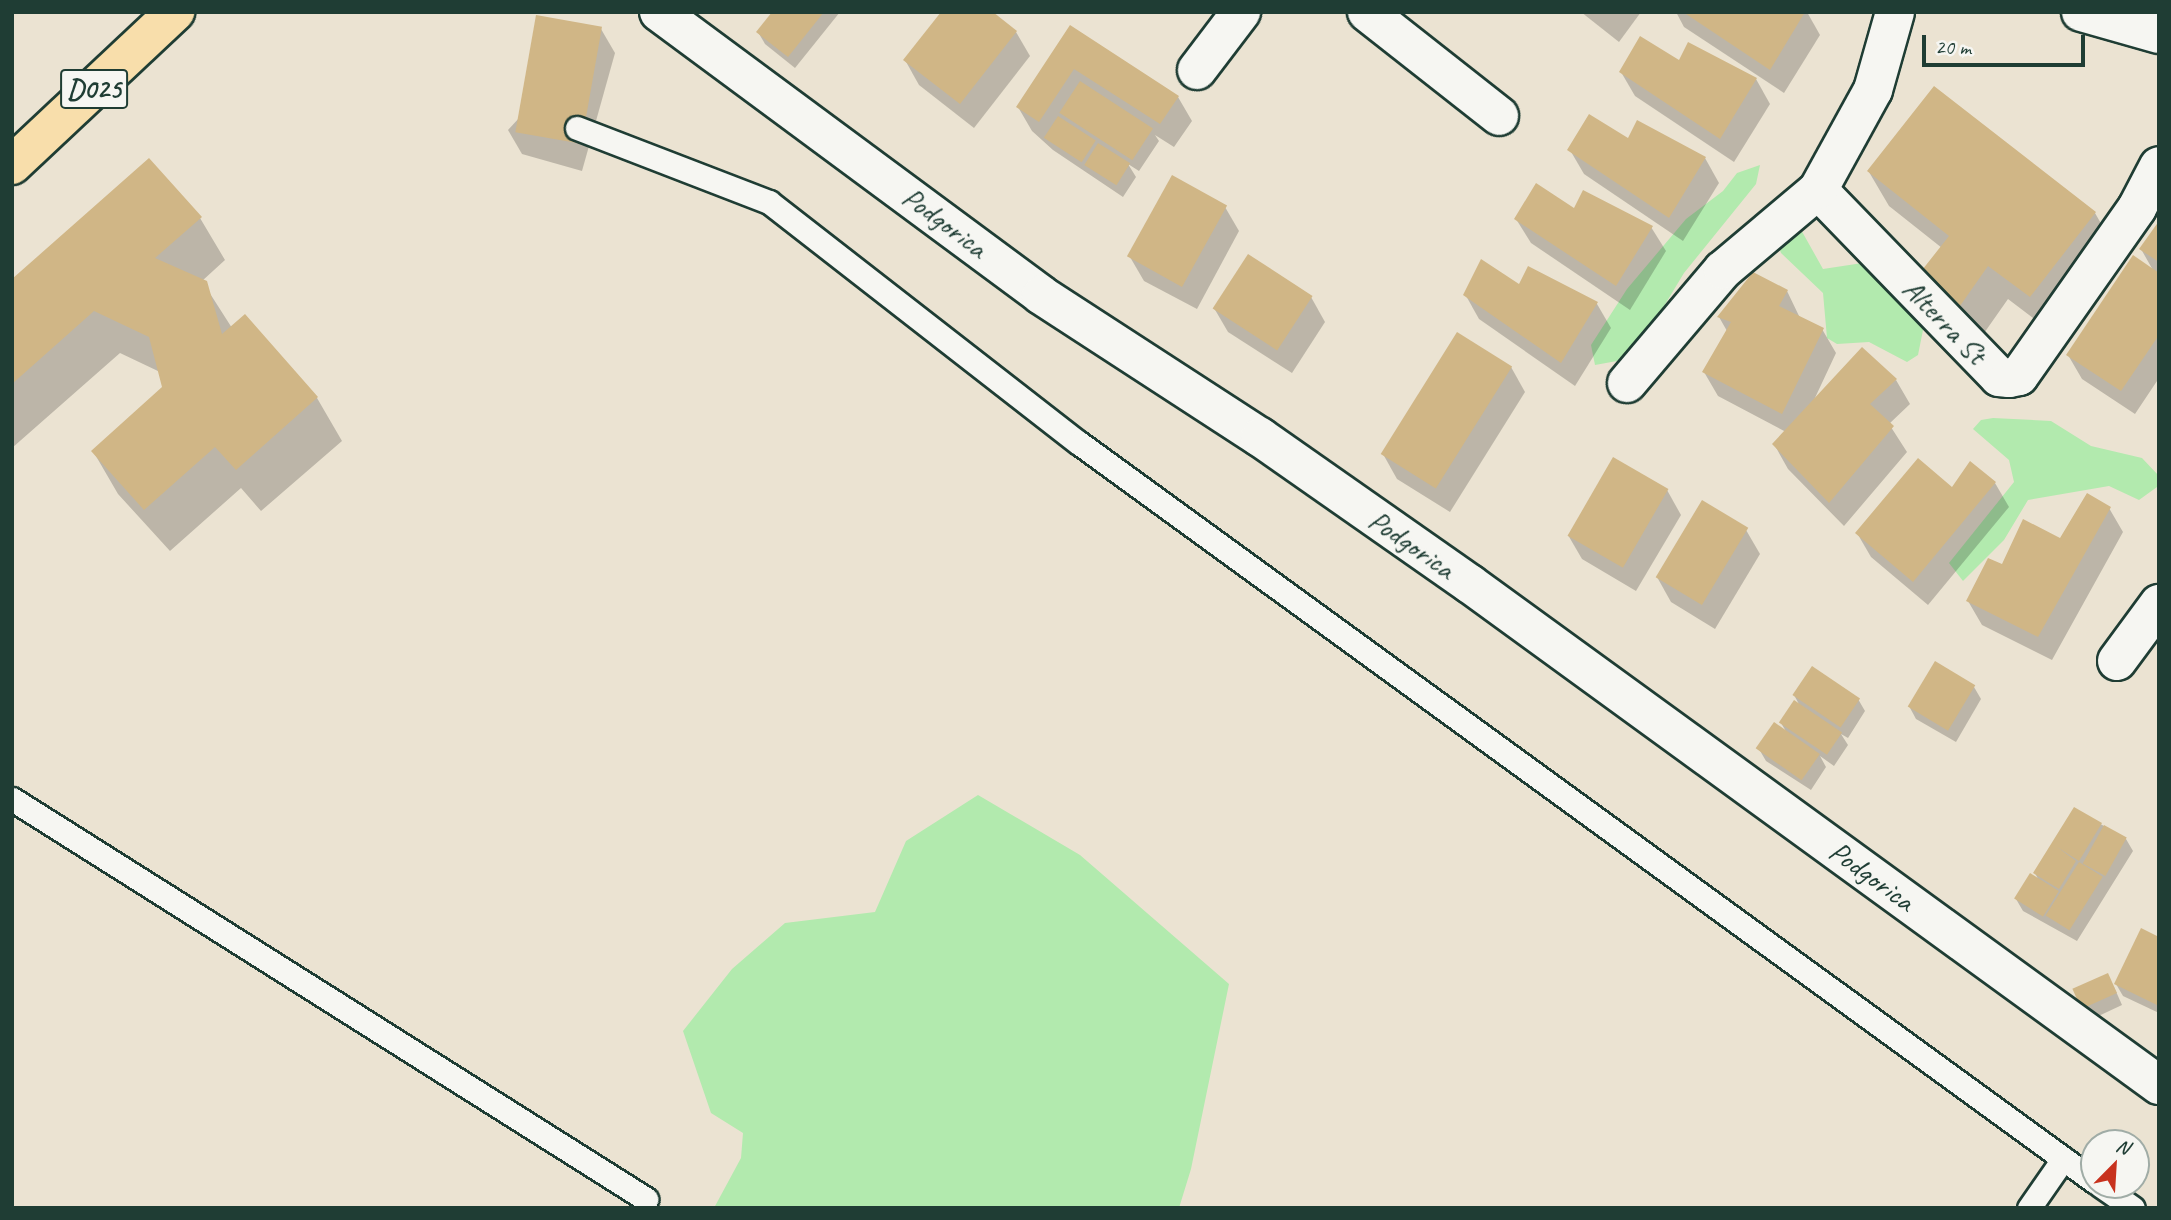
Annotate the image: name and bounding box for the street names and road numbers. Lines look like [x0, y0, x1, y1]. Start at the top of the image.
road number: D025 [59, 64, 129, 114]
street label: Podgorica [896, 178, 994, 266]
street label: Alterra St [1895, 270, 1995, 372]
street label: Podgorica [1362, 501, 1462, 587]
street label: Podgorica [1822, 833, 1922, 919]

